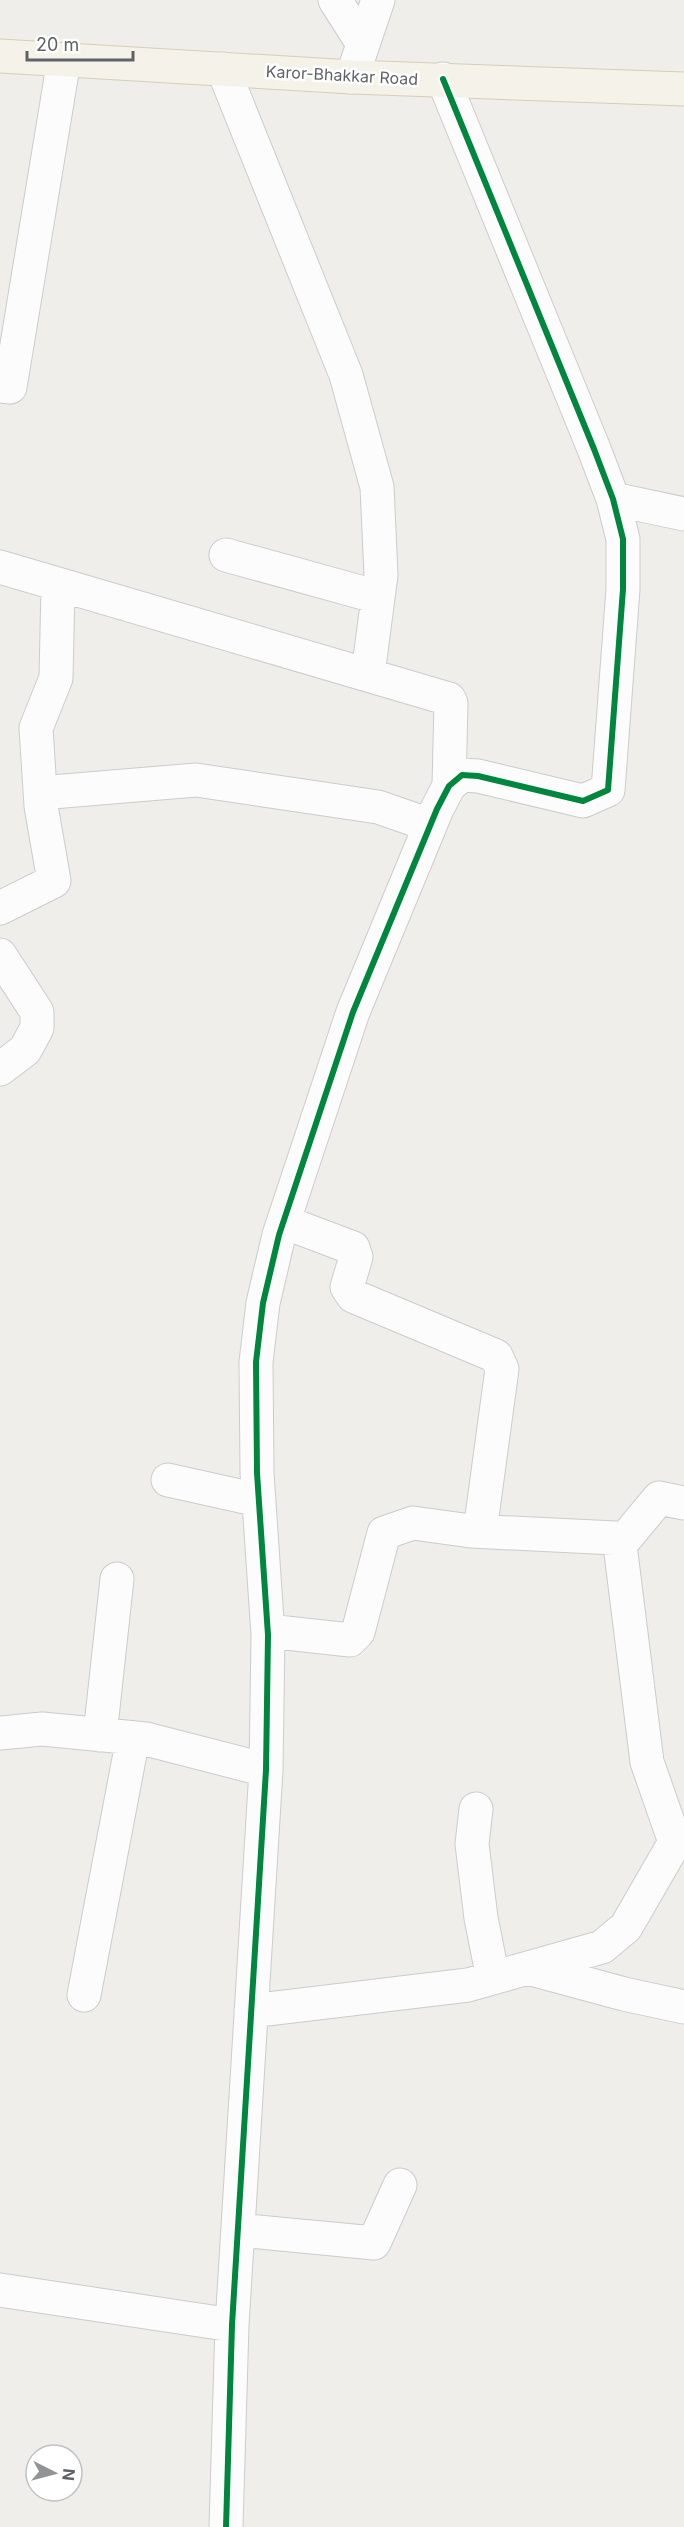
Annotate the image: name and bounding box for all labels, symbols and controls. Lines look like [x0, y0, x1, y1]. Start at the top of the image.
scale bar [27, 24, 134, 62]
text: 20 m [36, 34, 79, 55]
street label: Karor-Bhakkar Road [265, 61, 419, 89]
north arrow [24, 2443, 84, 2503]
text: N [58, 2467, 80, 2482]

